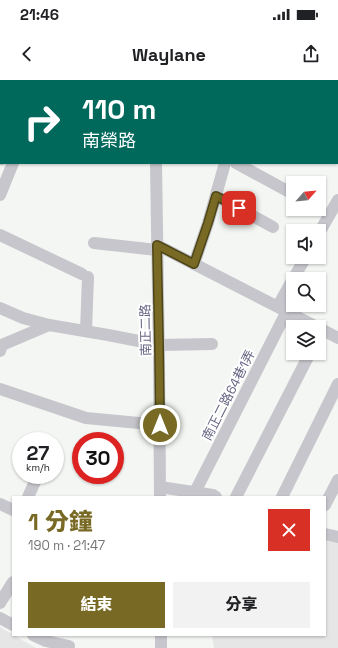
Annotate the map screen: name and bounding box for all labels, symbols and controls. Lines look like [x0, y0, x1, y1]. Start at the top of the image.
text: 21:46 [20, 5, 59, 24]
icon: back [16, 43, 38, 65]
text: Waylane [132, 43, 206, 66]
icon: share [300, 43, 322, 65]
text: 110 m [82, 91, 156, 127]
icon: right [16, 96, 68, 148]
text: 南榮路 [82, 129, 136, 152]
north arrow [286, 176, 326, 216]
map controls [286, 176, 326, 360]
pin [222, 191, 256, 225]
icon: arrive [228, 197, 250, 219]
button: sound [286, 224, 326, 264]
button: search [286, 272, 326, 312]
street label: 南正二路 [137, 304, 154, 356]
button: layers [286, 320, 326, 360]
street label: 南正二路64巷1弄 [198, 347, 259, 443]
position arrow [139, 404, 181, 446]
speed limit sign: 30 [72, 432, 124, 484]
text: 27 [27, 440, 49, 466]
text: km/h [26, 461, 50, 474]
text: 1 分鐘 [28, 506, 93, 537]
button: close [268, 509, 310, 551]
text: 190 m · 21:47 [28, 537, 105, 554]
button: 結束 [28, 582, 165, 628]
button: 分享 [173, 582, 310, 628]

